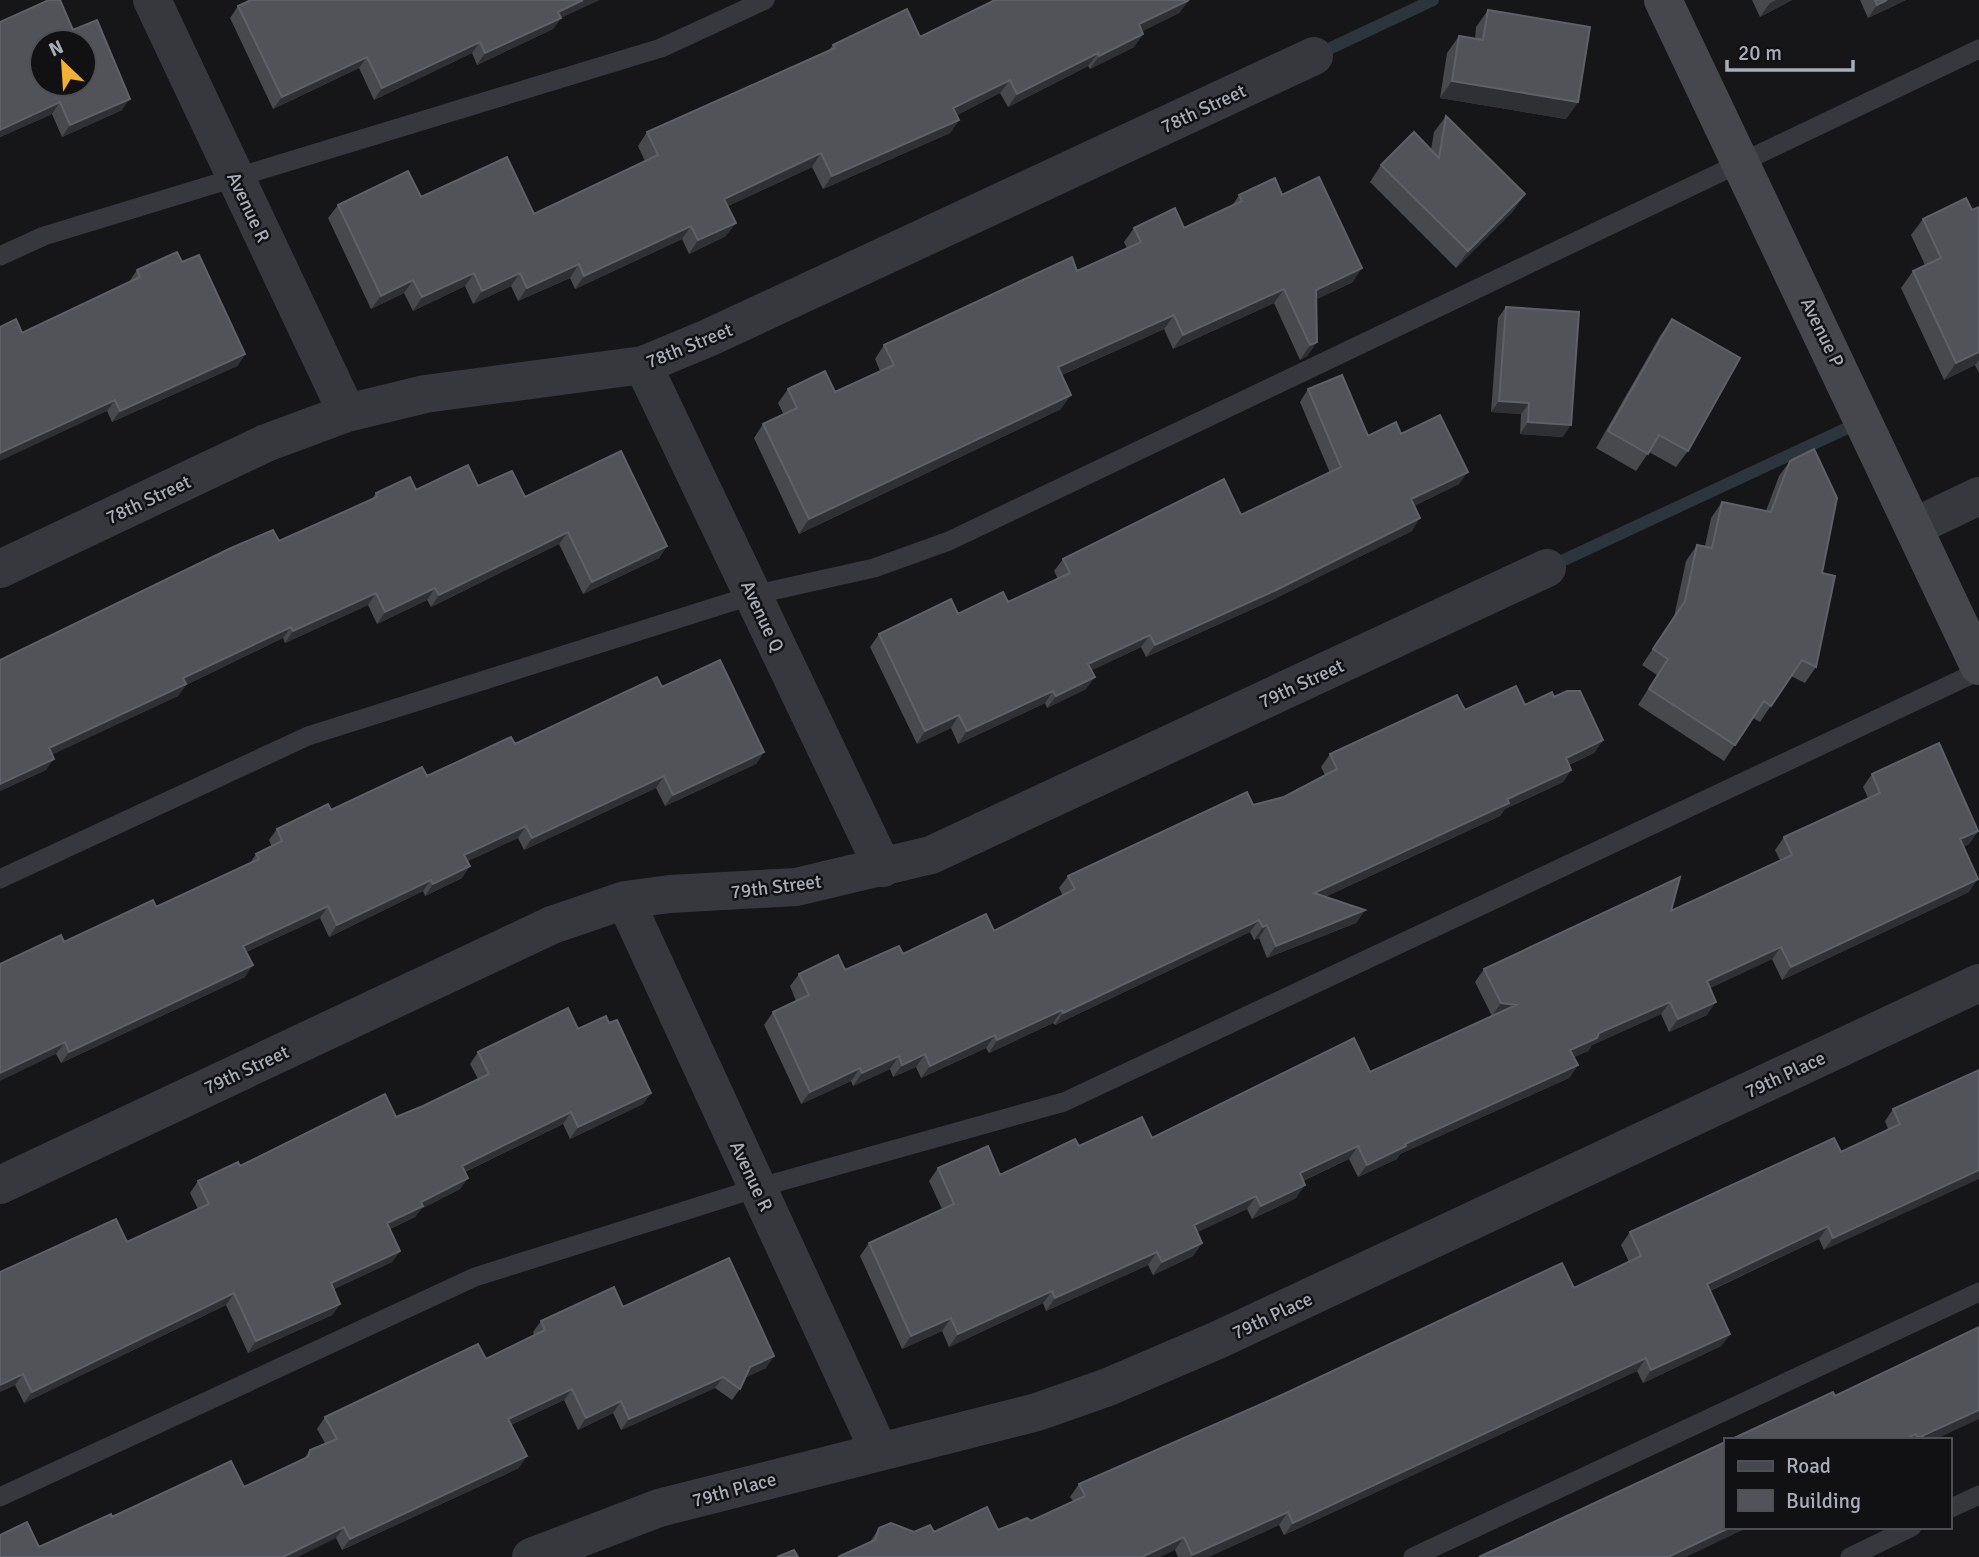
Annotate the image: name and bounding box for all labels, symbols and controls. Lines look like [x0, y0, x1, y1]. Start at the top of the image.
north arrow [28, 28, 98, 98]
scale bar [1727, 28, 1853, 72]
text: N [45, 35, 67, 62]
text: 20 m [1738, 40, 1782, 66]
street label: 78th Street [1157, 79, 1250, 139]
street label: Avenue R [221, 168, 275, 246]
street label: Avenue P [1795, 294, 1849, 371]
street label: 78th Street [643, 318, 736, 374]
street label: 78th Street [102, 470, 195, 530]
street label: Avenue Q [735, 577, 789, 656]
street label: 79th Street [1255, 654, 1348, 714]
street label: 79th Street [729, 869, 823, 904]
street label: 79th Street [200, 1040, 293, 1100]
street label: 79th Place [1741, 1046, 1829, 1104]
street label: Avenue R [724, 1137, 778, 1215]
street label: 79th Place [1228, 1287, 1316, 1345]
legend [1724, 1438, 1951, 1529]
text: Road [1786, 1453, 1831, 1479]
street label: 79th Place [690, 1467, 779, 1513]
text: Building [1786, 1488, 1861, 1514]

